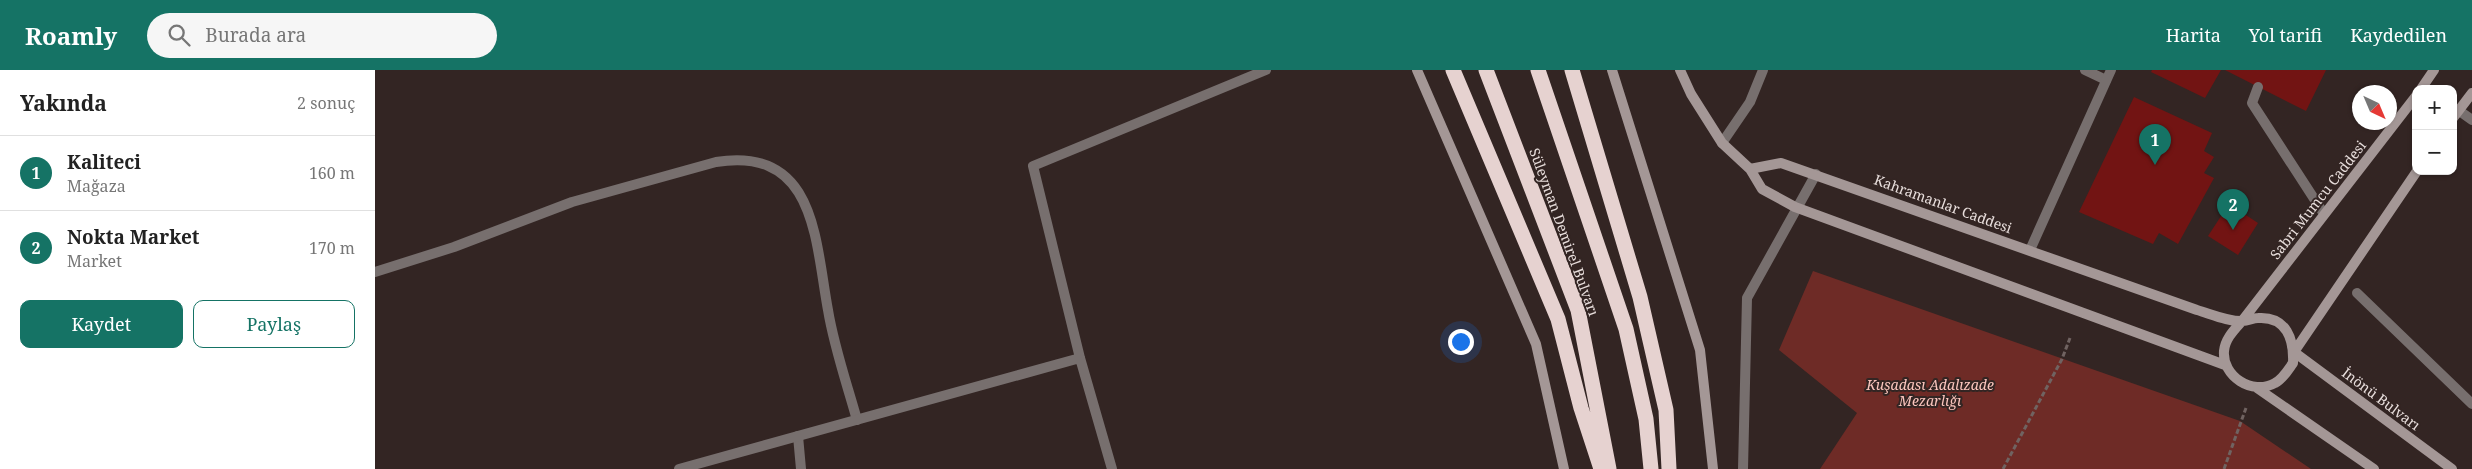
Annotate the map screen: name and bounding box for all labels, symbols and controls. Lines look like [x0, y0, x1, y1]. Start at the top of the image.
search box [147, 13, 497, 58]
text: Roamly [25, 19, 117, 52]
icon: search [165, 21, 193, 49]
text: Burada ara [205, 22, 306, 48]
text: Harita [2166, 23, 2221, 47]
text: Yol tarifi [2249, 23, 2322, 47]
text: Kaydedilen [2350, 23, 2447, 47]
north arrow [2352, 85, 2397, 130]
map controls [2412, 85, 2457, 175]
button: + [2412, 85, 2457, 130]
text: Yakında [20, 89, 107, 117]
text: 2 sonuç [297, 92, 355, 114]
pin: 1 [2139, 124, 2171, 165]
button: − [2412, 130, 2457, 175]
street label: Sabri Mumcu Caddesi [2265, 136, 2370, 263]
street label: Süleyman Demirel Bulvarı [1525, 145, 1604, 319]
text: Kaliteci [67, 149, 141, 175]
text: 1 [31, 162, 41, 184]
text: 160 m [309, 162, 355, 184]
street label: Kahramanlar Caddesi [1872, 170, 2015, 237]
text: Mağaza [67, 175, 126, 197]
pin: 2 [2217, 189, 2249, 230]
text: Nokta Market [67, 224, 200, 250]
text: 2 [31, 237, 41, 259]
text: 170 m [309, 237, 355, 259]
text: Market [67, 250, 122, 272]
button: Kaydet [20, 300, 183, 348]
button: Paylaş [193, 300, 355, 348]
your location [1448, 329, 1474, 355]
street label: İnönü Bulvarı [2338, 363, 2425, 435]
park label: Kuşadası Adalızade Mezarlığı [1865, 375, 1994, 410]

